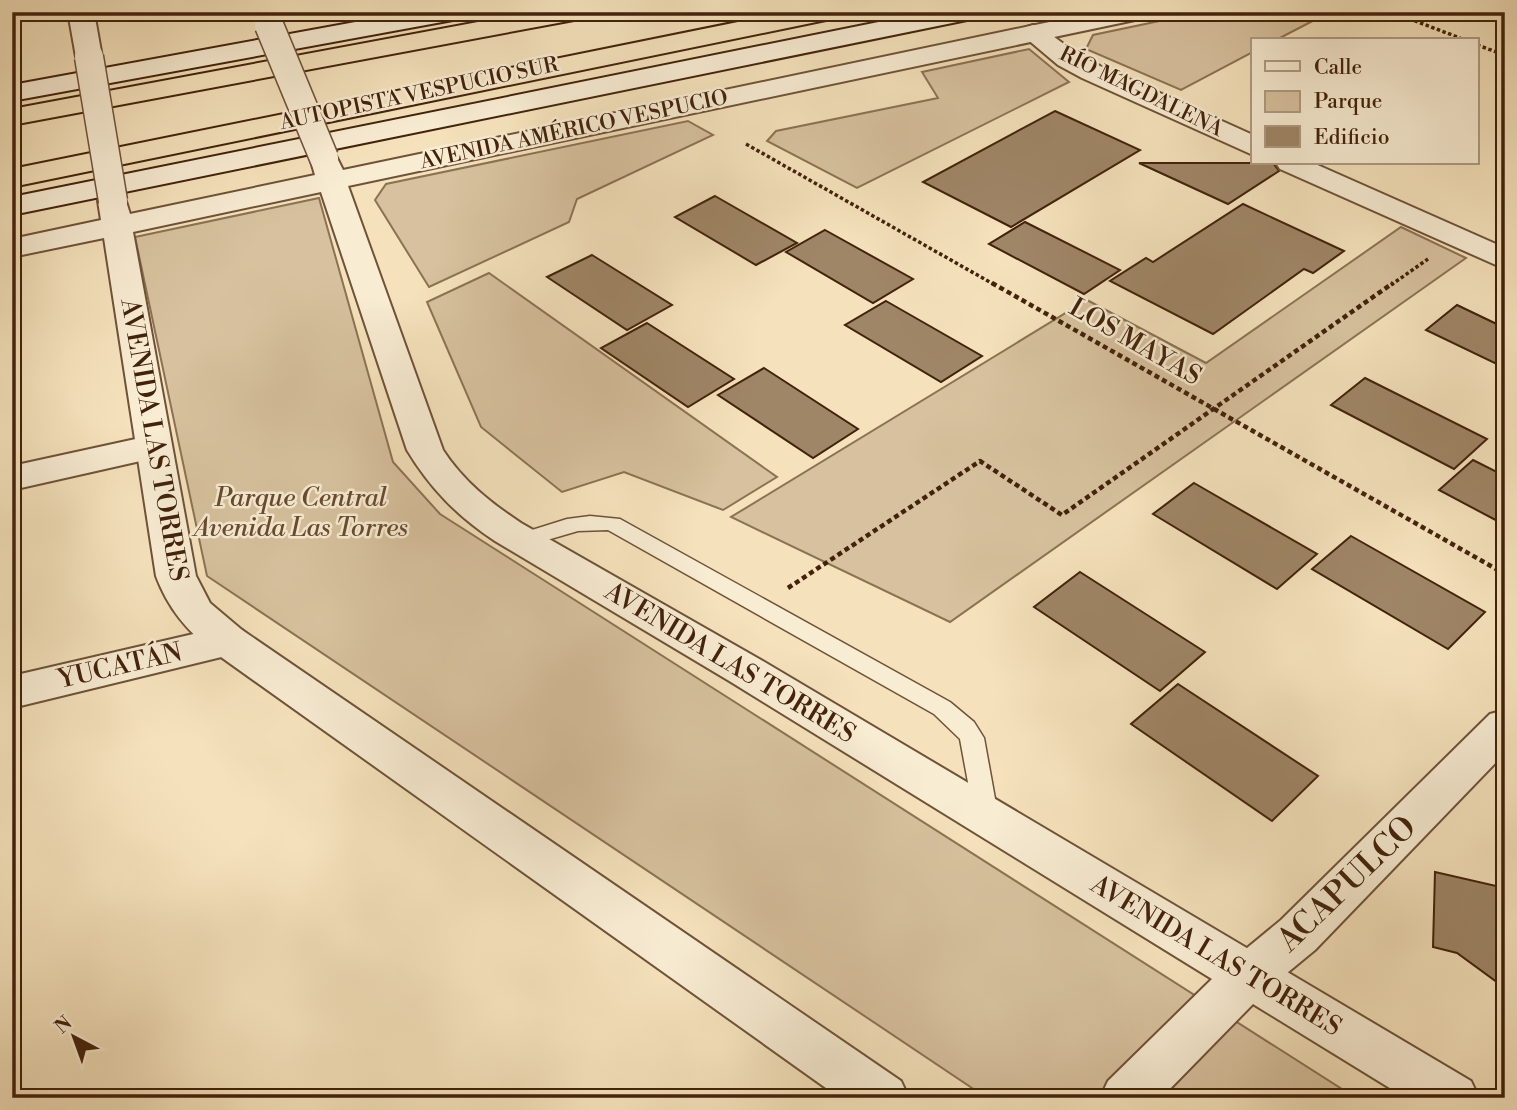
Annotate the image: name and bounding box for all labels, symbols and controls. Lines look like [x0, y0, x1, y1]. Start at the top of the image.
legend [1251, 38, 1478, 164]
street label: RÍO MAGDALENA [1055, 39, 1228, 143]
street label: AUTOPISTA VESPUCIO SUR [277, 52, 561, 136]
text: Calle [1314, 55, 1362, 81]
street label: AVENIDA AMÉRICO VESPUCIO [416, 83, 730, 176]
text: Parque [1314, 89, 1382, 115]
text: Edificio [1314, 125, 1390, 151]
street label: LOS MAYAS [1063, 291, 1207, 393]
street label: AVENIDA LAS TORRES [113, 295, 195, 584]
park label: Parque Central Avenida Las Torres [191, 482, 408, 544]
street label: AVENIDA LAS TORRES [598, 575, 861, 751]
street label: YUCATÁN [52, 634, 186, 696]
street label: ACAPULCO [1268, 808, 1425, 961]
street label: AVENIDA LAS TORRES [1084, 868, 1347, 1044]
north arrow [38, 1002, 108, 1072]
text: N [50, 1011, 77, 1039]

